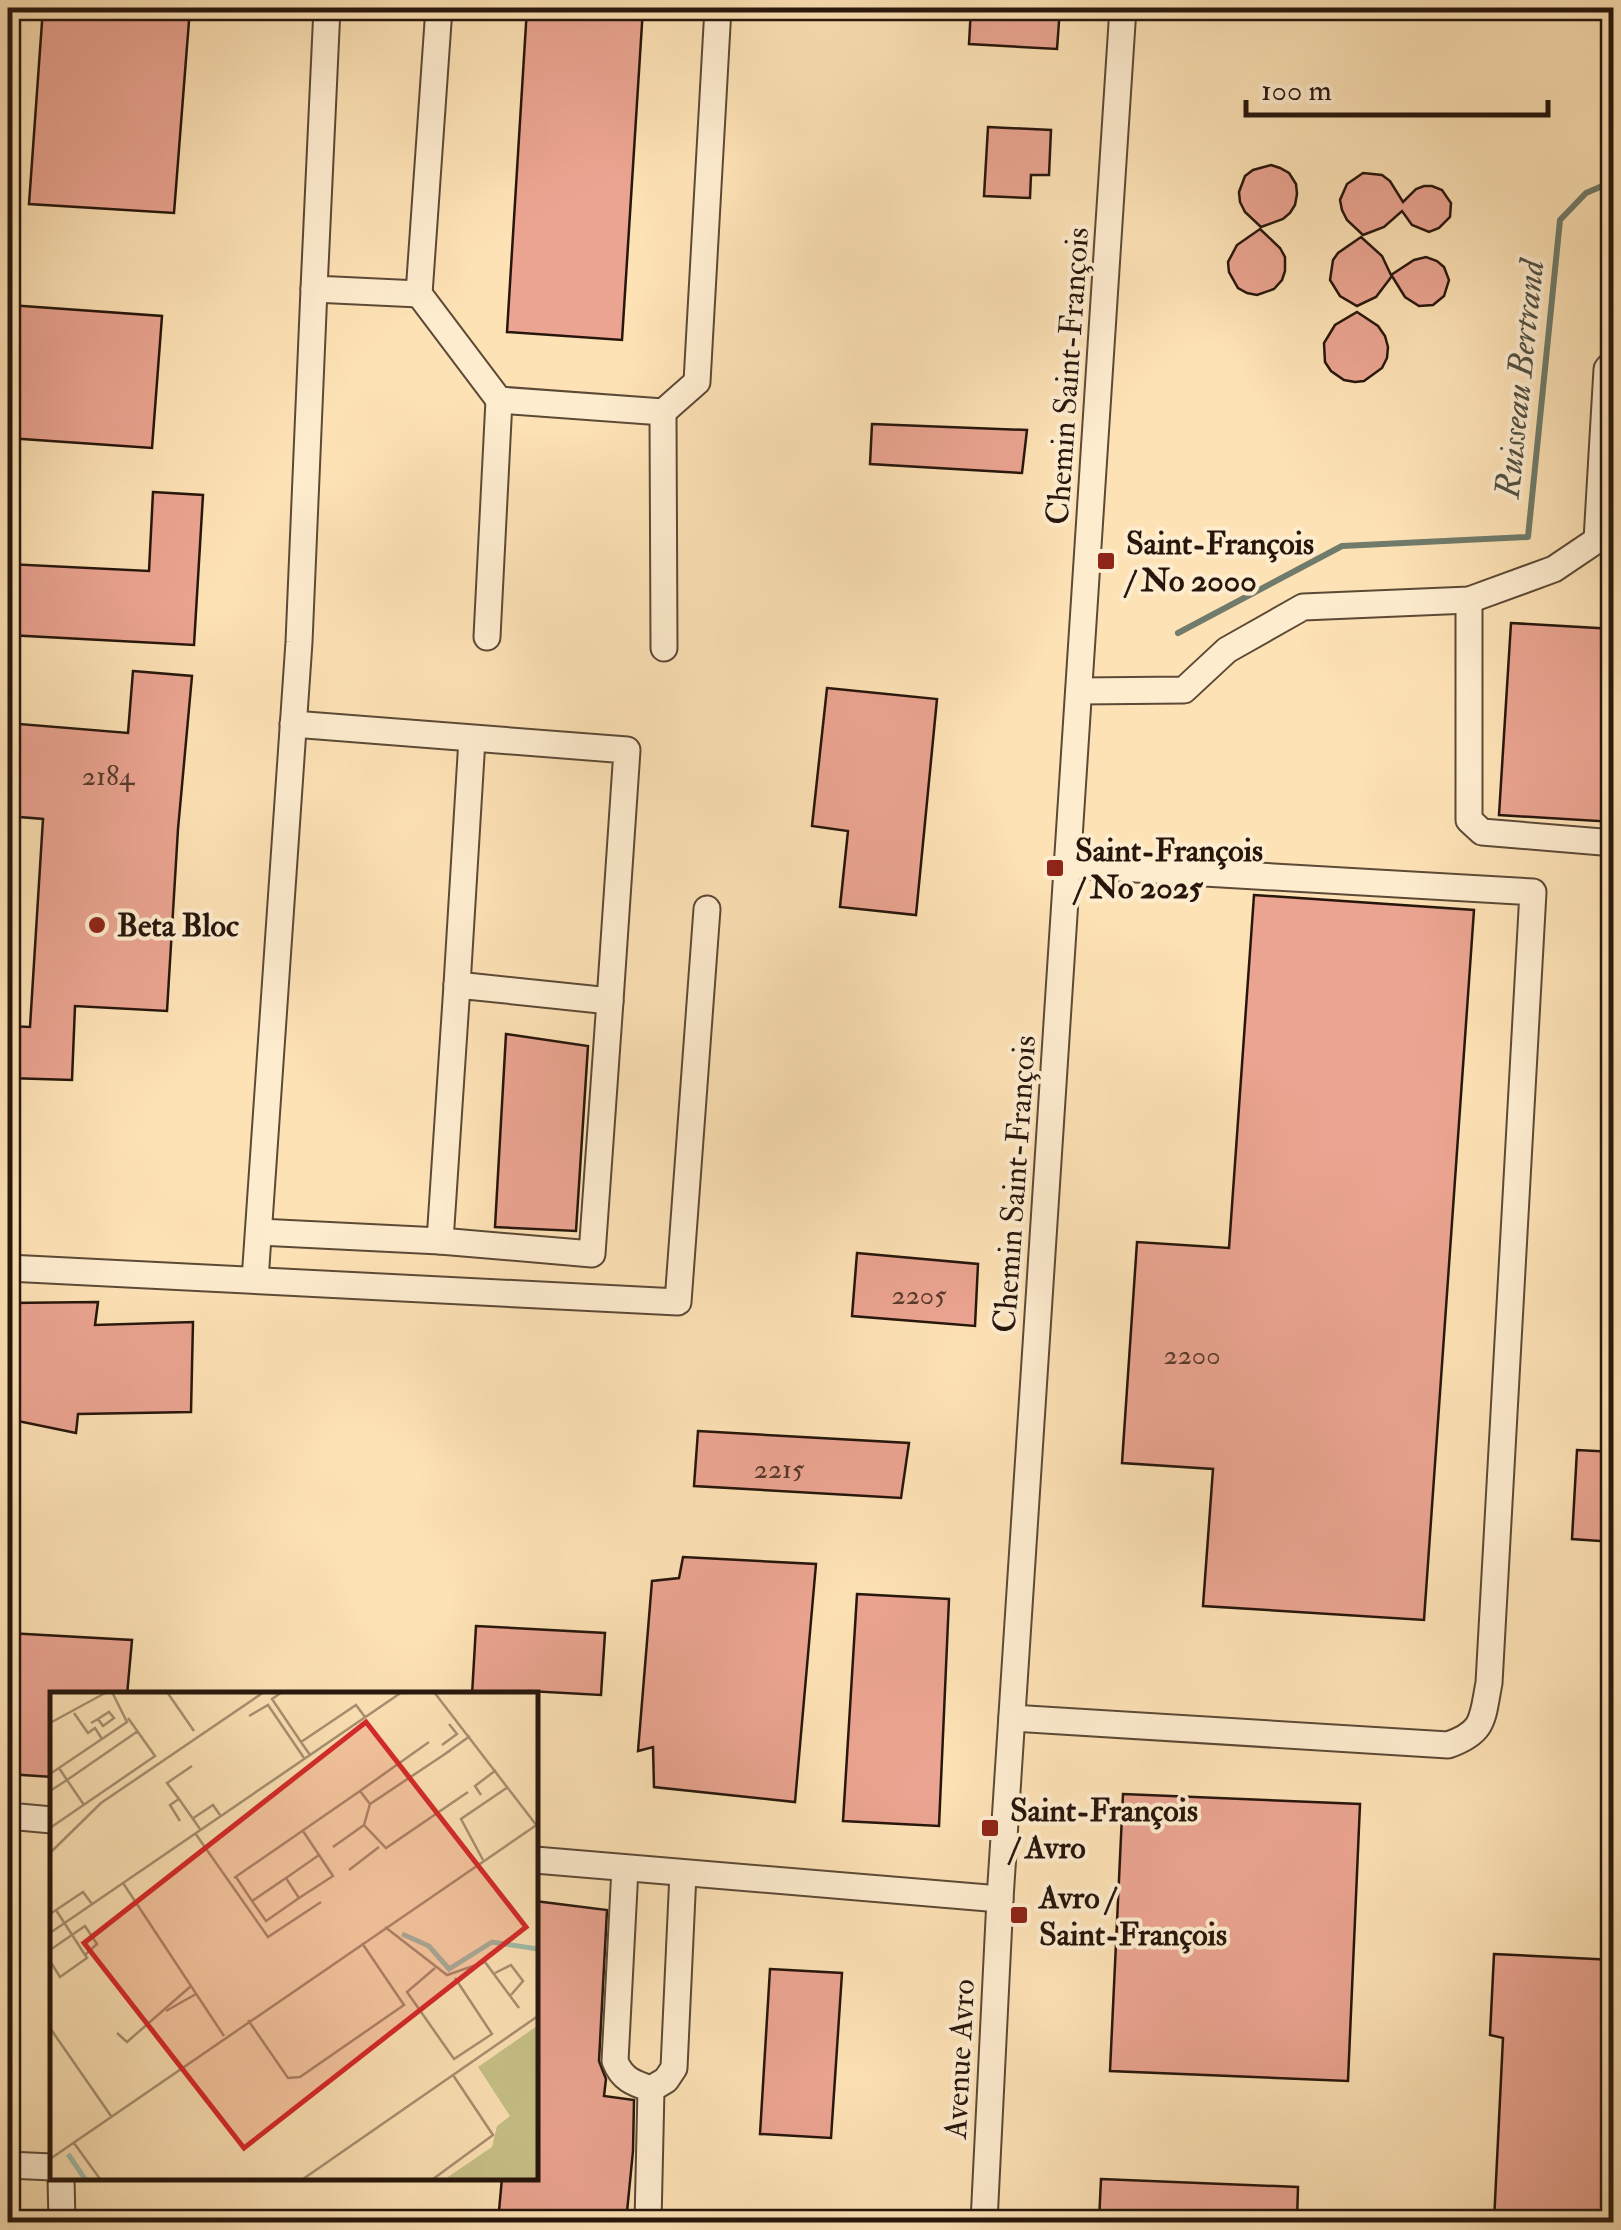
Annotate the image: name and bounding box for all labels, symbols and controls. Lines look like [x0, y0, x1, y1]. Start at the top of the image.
scale bar [1246, 55, 1548, 117]
text: 100 m [1261, 72, 1332, 109]
street label: Chemin Saint-François [1038, 226, 1098, 526]
water label: Ruisseau Bertrand [1485, 255, 1555, 501]
place label: Saint-François / No 2000 [1123, 524, 1314, 601]
marker: Saint-François / No 2000 [1095, 550, 1117, 572]
house number: 2184 [82, 759, 136, 794]
place label: Saint-François / No 2025 [1072, 831, 1263, 908]
marker: Saint-François / No 2025 [1044, 857, 1066, 879]
place label: Beta Bloc [117, 906, 239, 946]
marker: Beta Bloc [86, 914, 108, 936]
street label: Chemin Saint-François [985, 1034, 1045, 1334]
house number: 2205 [891, 1278, 947, 1313]
house number: 2200 [1163, 1338, 1221, 1373]
house number: 2215 [754, 1452, 805, 1487]
inset map [50, 1692, 538, 2180]
place label: Saint-François / Avro [1007, 1791, 1198, 1868]
marker: Saint-François / Avro [979, 1817, 1001, 1839]
place label: Avro / Saint-François [1037, 1878, 1227, 1955]
marker: Avro / Saint-François [1008, 1904, 1030, 1926]
street label: Avenue Avro [936, 1978, 984, 2141]

